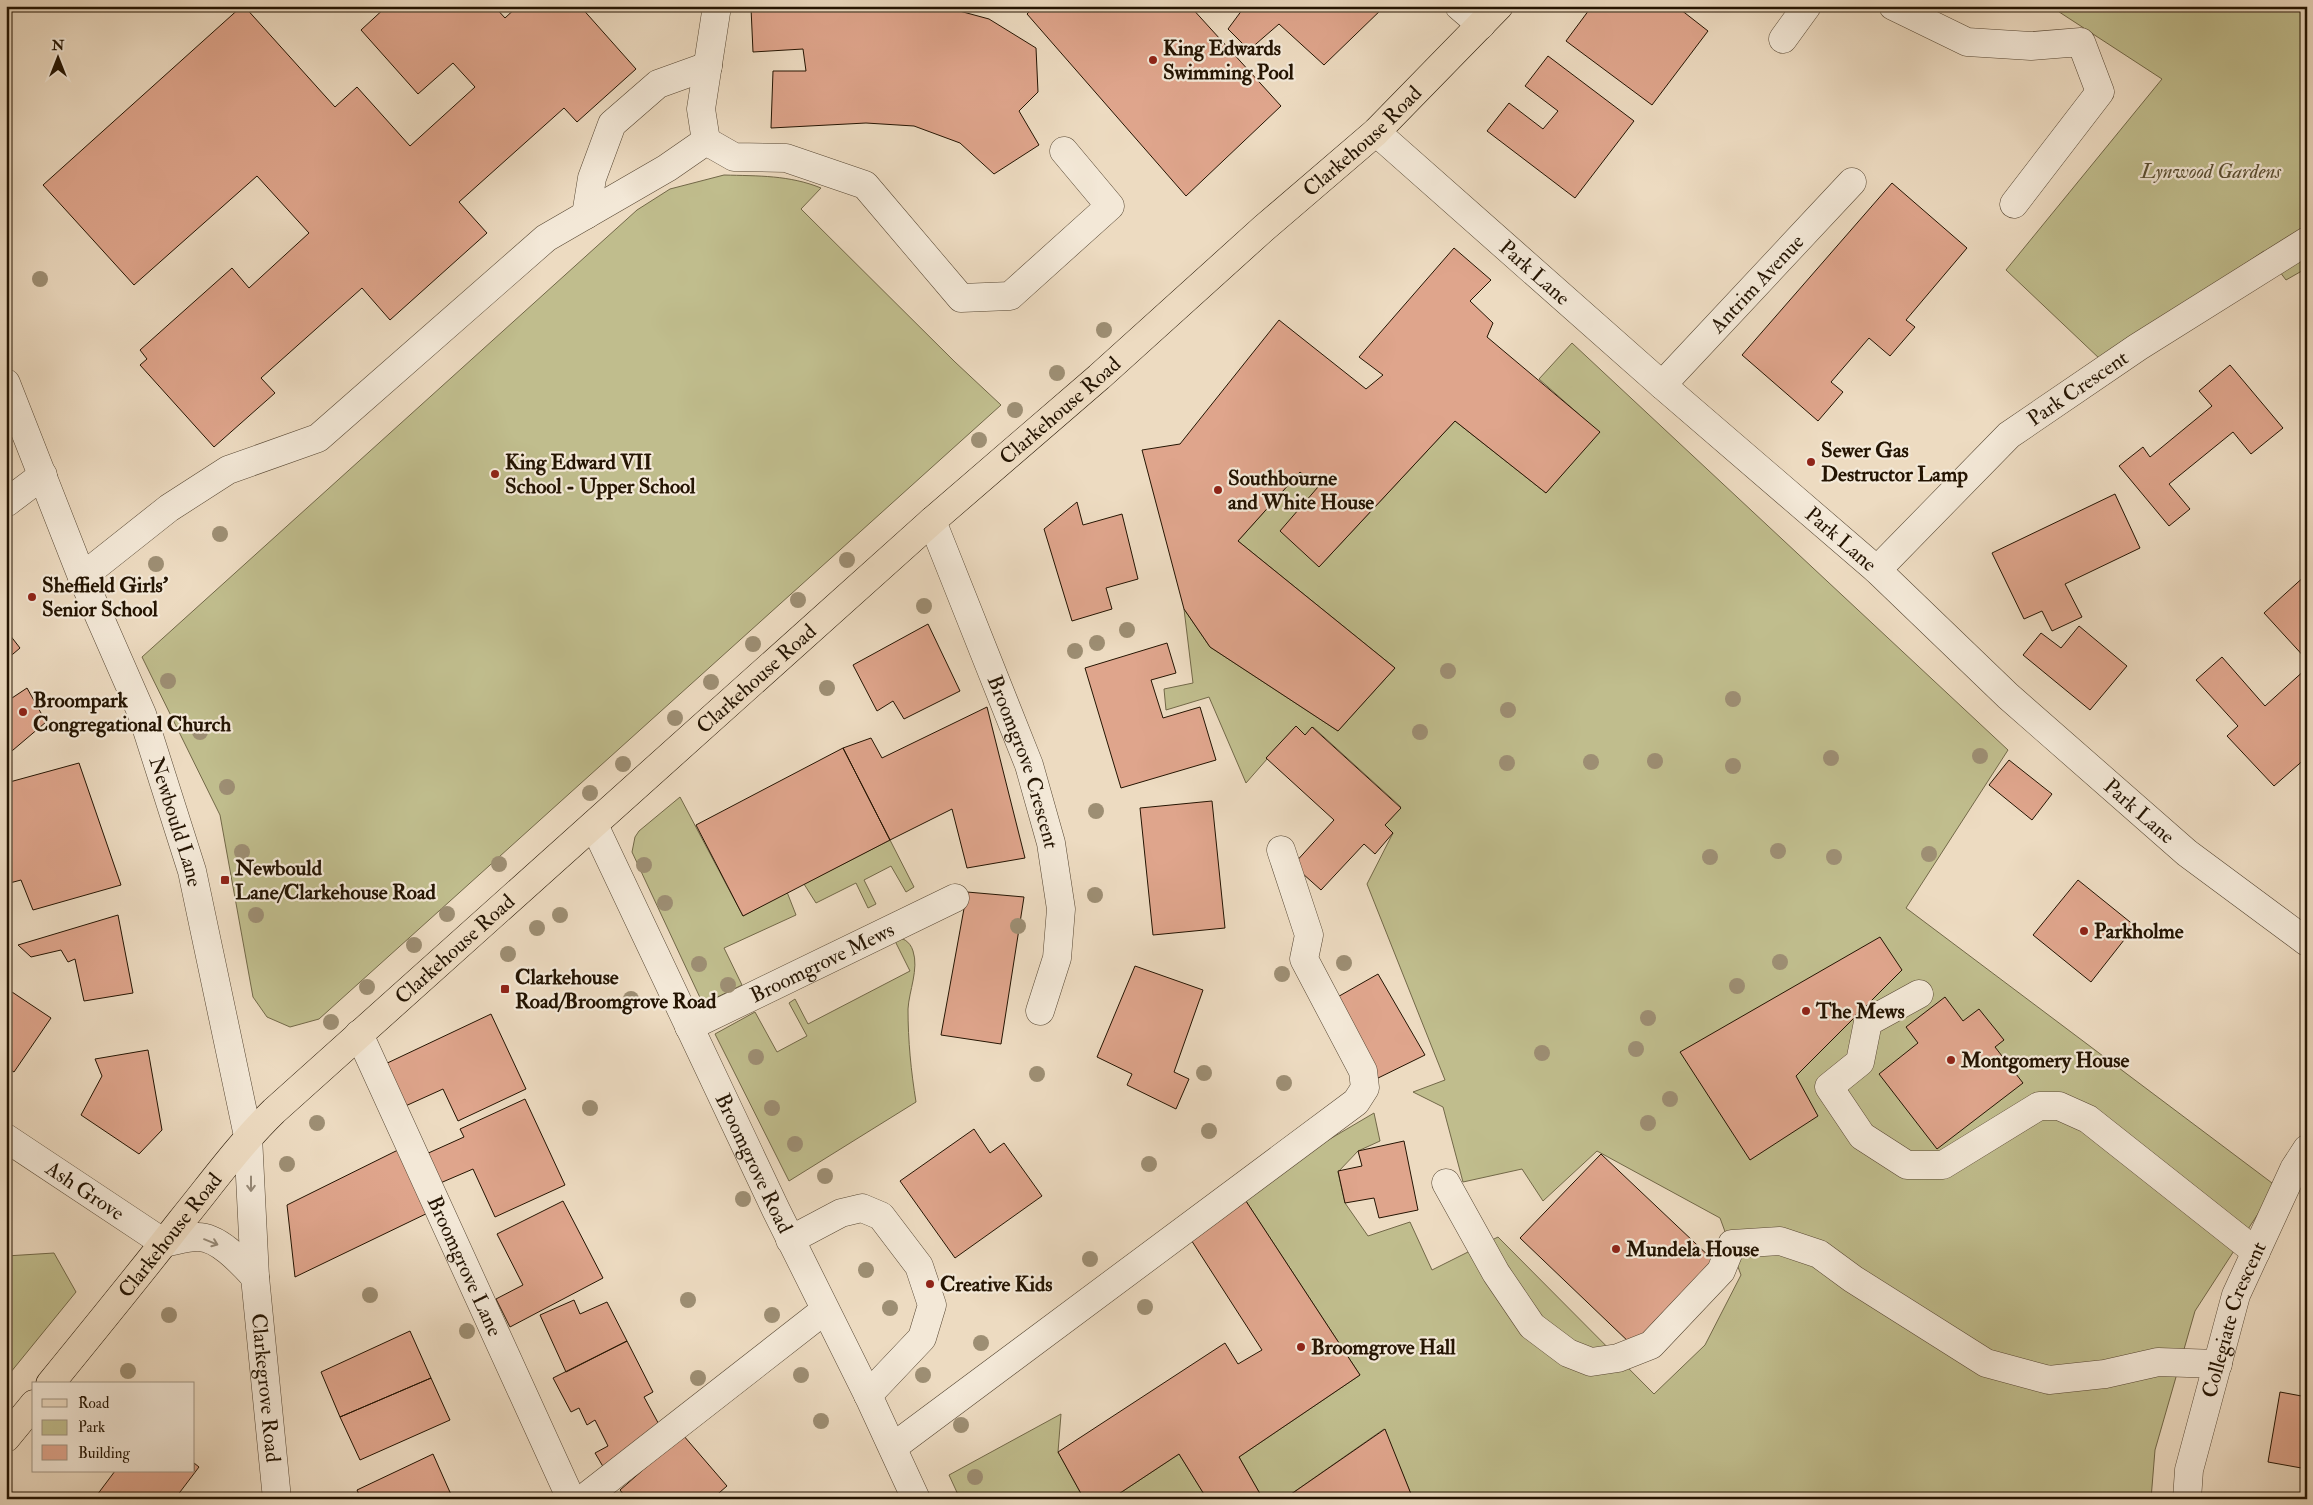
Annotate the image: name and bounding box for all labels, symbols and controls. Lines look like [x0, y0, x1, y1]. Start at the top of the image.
north arrow [32, 32, 82, 82]
place label: King Edwards Swimming Pool [1163, 35, 1295, 86]
text: N [51, 37, 65, 54]
marker: King Edwards Swimming Pool [1147, 54, 1159, 66]
street label: Clarkehouse Road [1297, 80, 1428, 203]
park label: Lynwood Gardens [2140, 158, 2282, 185]
street label: Antrim Avenue [1704, 229, 1810, 340]
street label: Park Lane [1493, 234, 1576, 312]
street label: Park Crescent [2022, 344, 2134, 432]
street label: Clarkehouse Road [994, 351, 1127, 471]
place label: Sewer Gas Destructor Lamp [1821, 437, 1968, 488]
place label: King Edward VII School - Upper School [505, 449, 696, 500]
marker: Sewer Gas Destructor Lamp [1805, 456, 1817, 468]
place label: Southbourne and White House [1228, 465, 1374, 516]
marker: King Edward VII School - Upper School [489, 468, 501, 480]
marker: Southbourne and White House [1212, 484, 1224, 496]
street label: Park Lane [1799, 501, 1882, 578]
place label: Sheffield Girls’ Senior School [42, 572, 169, 623]
marker: Sheffield Girls’ Senior School [26, 591, 38, 603]
street label: Clarkehouse Road [691, 618, 823, 740]
street label: Broomgrove Crescent [981, 671, 1065, 851]
place label: Broompark Congregational Church [33, 687, 231, 738]
marker: Broompark Congregational Church [17, 706, 29, 718]
street label: Newbould Lane [142, 754, 208, 890]
street label: Park Lane [2098, 773, 2181, 850]
place label: Newbould Lane/Clarkehouse Road [234, 855, 437, 906]
marker: Newbould Lane/Clarkehouse Road [219, 874, 231, 886]
street label: Clarkehouse Road [389, 888, 521, 1010]
street label: Broomgrove Mews [746, 916, 899, 1009]
place label: Parkholme [2094, 918, 2184, 945]
marker: Parkholme [2078, 925, 2090, 937]
place label: Clarkehouse Road/Broomgrove Road [515, 964, 717, 1015]
marker: Clarkehouse Road/Broomgrove Road [499, 983, 511, 995]
place label: The Mews [1815, 998, 1905, 1025]
marker: The Mews [1800, 1005, 1812, 1017]
place label: Montgomery House [1960, 1047, 2130, 1074]
marker: Montgomery House [1945, 1054, 1957, 1066]
street label: Broomgrove Road [709, 1089, 799, 1238]
street label: Ash Grove [40, 1155, 130, 1227]
street label: Clarkehouse Road [112, 1167, 229, 1304]
one-way arrow [246, 1176, 256, 1192]
street label: Broomgrove Lane [421, 1192, 508, 1341]
place label: Mundela House [1625, 1236, 1759, 1263]
one-way arrow [203, 1237, 218, 1247]
street label: Collegiate Crescent [2196, 1237, 2273, 1401]
marker: Mundela House [1610, 1243, 1622, 1255]
place label: Creative Kids [940, 1271, 1052, 1298]
marker: Creative Kids [924, 1278, 936, 1290]
street label: Clarkegrove Road [245, 1312, 286, 1464]
place label: Broomgrove Hall [1311, 1334, 1456, 1361]
marker: Broomgrove Hall [1295, 1341, 1307, 1353]
legend [32, 1382, 195, 1472]
text: Road [78, 1394, 110, 1413]
text: Park [78, 1418, 105, 1437]
text: Building [78, 1444, 130, 1463]

